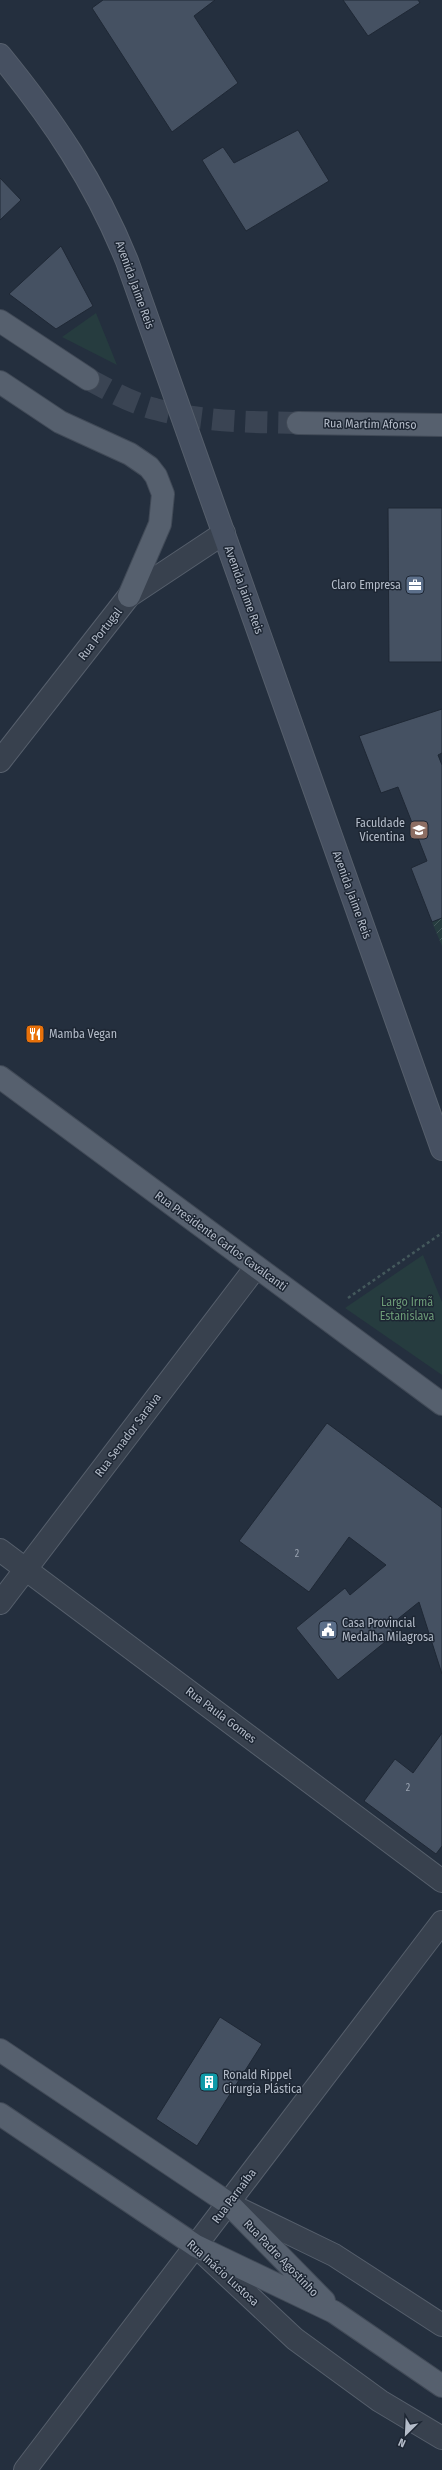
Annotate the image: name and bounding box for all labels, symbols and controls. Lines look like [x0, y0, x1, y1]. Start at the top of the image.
street label: Avenida Jaime Reis [113, 239, 157, 331]
street label: Rua Martim Afonso [323, 416, 417, 432]
street label: Avenida Jaime Reis [222, 544, 266, 636]
office icon: Claro Empresa [404, 574, 426, 596]
place label: Claro Empresa [331, 578, 401, 592]
street label: Rua Portugal [75, 605, 125, 663]
place label: Faculdade Vicentina [355, 816, 405, 844]
school or university icon: Faculdade Vicentina [408, 819, 430, 841]
street label: Avenida Jaime Reis [330, 849, 374, 941]
restaurant icon: Mamba Vegan [24, 1023, 46, 1045]
place label: Mamba Vegan [49, 1027, 117, 1041]
street label: Rua Presidente Carlos Cavalcanti [152, 1188, 290, 1294]
park label: Largo Irmã Estanislava [380, 1295, 434, 1323]
street label: Rua Senador Saraiva [92, 1390, 164, 1480]
house number: 2 [295, 1548, 300, 1560]
place label: Casa Provincial Medalha Milagrosa [342, 1616, 434, 1644]
public building icon: Casa Provincial Medalha Milagrosa [317, 1619, 339, 1641]
street label: Rua Paula Gomes [183, 1684, 259, 1746]
house number: 2 [406, 1782, 411, 1794]
place label: Ronald Rippel Cirurgia Plástica [223, 2068, 302, 2096]
building icon: Ronald Rippel Cirurgia Plástica [198, 2071, 220, 2093]
street label: Rua Parnaíba [209, 2166, 259, 2226]
street label: Rua Padre Agostinho [241, 2217, 321, 2299]
street label: Rua Inácio Lustosa [184, 2237, 262, 2309]
north arrow [386, 2414, 426, 2454]
text: N [396, 2435, 408, 2450]

